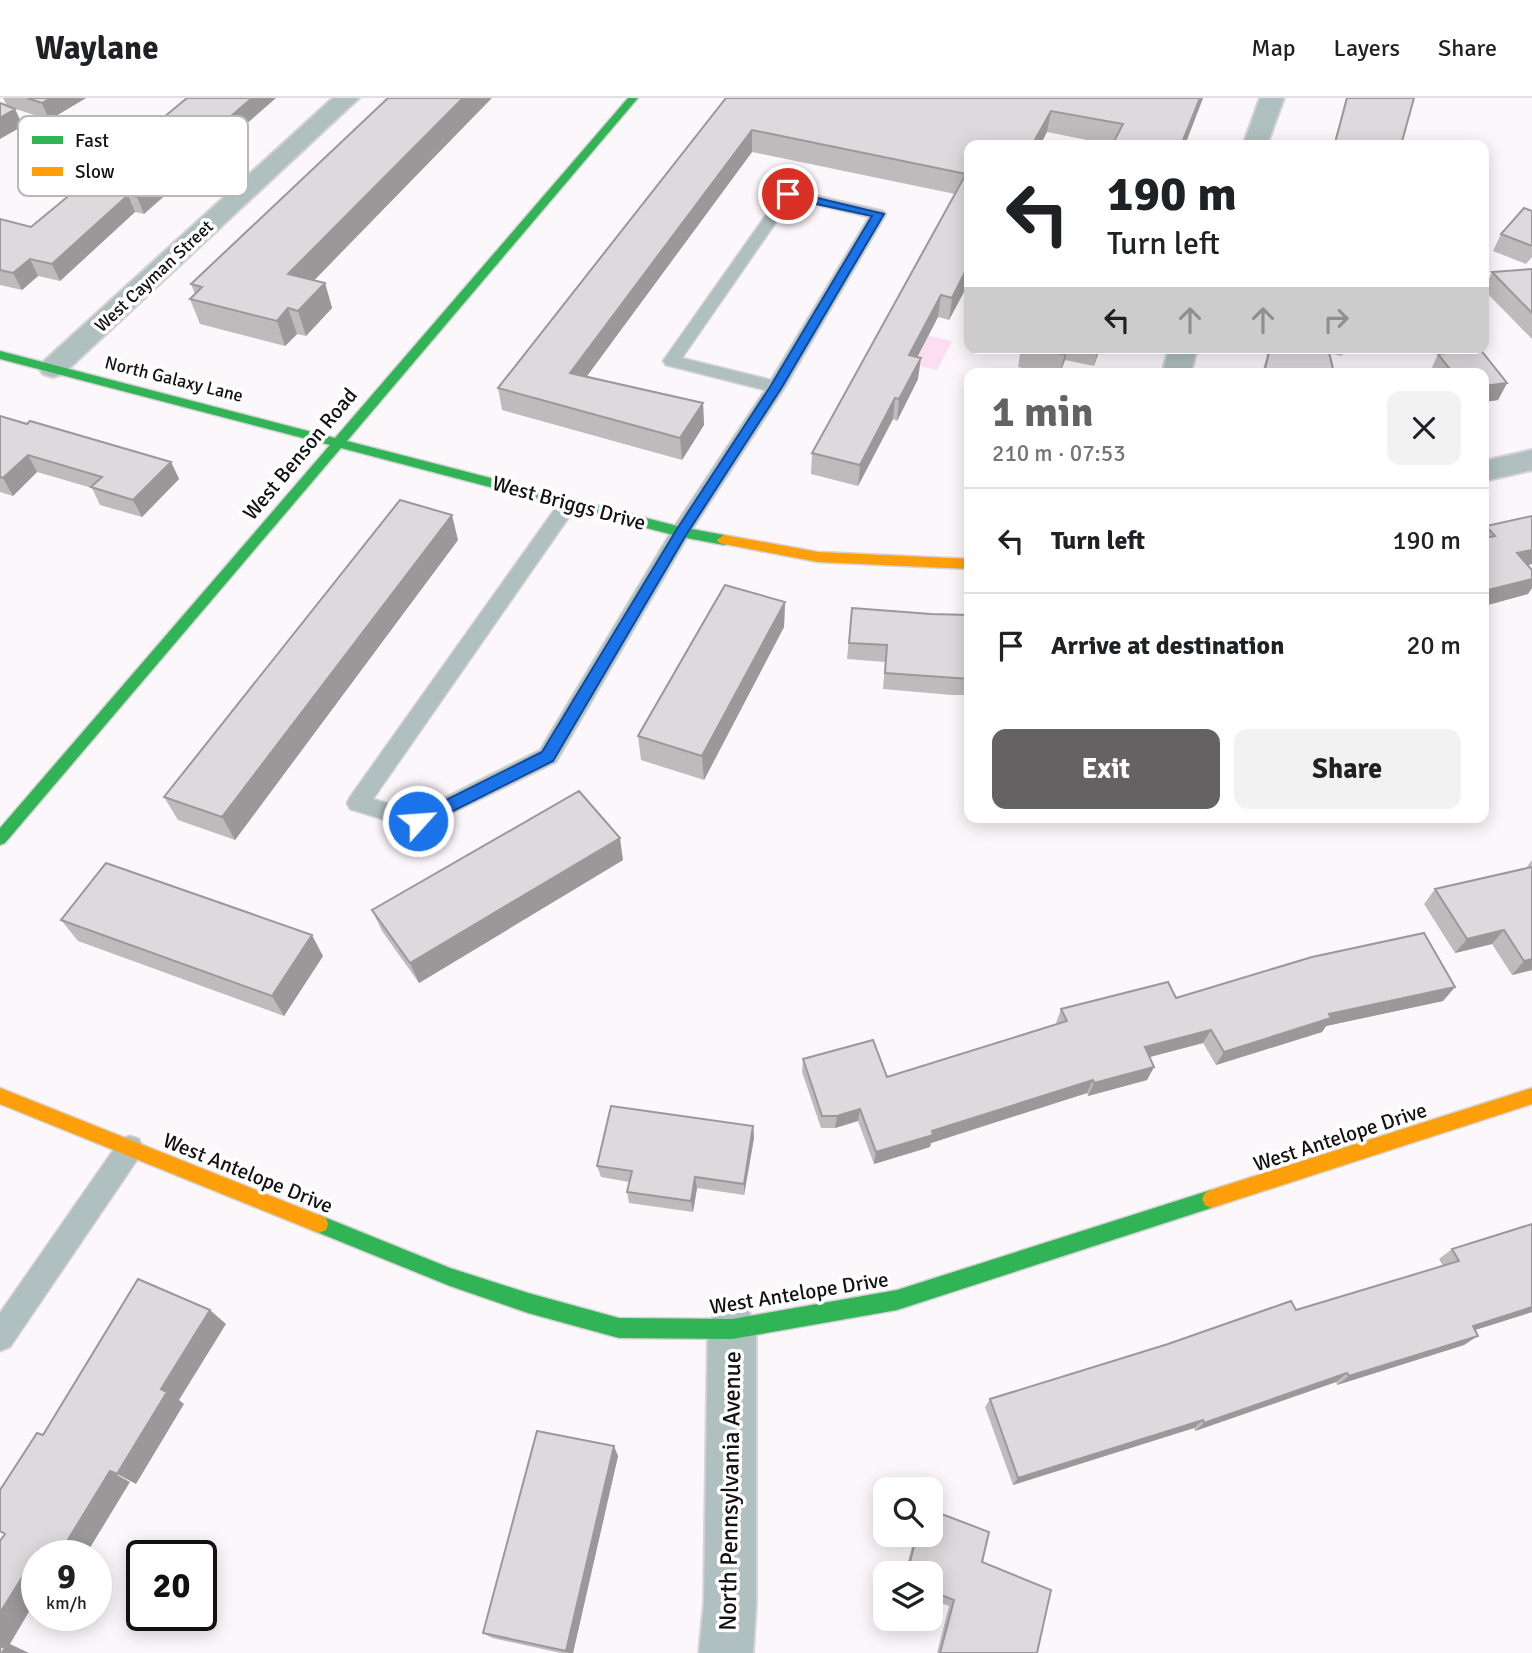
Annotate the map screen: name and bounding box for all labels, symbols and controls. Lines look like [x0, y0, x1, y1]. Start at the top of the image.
text: Waylane [35, 28, 159, 69]
text: Map [1251, 33, 1296, 63]
text: Layers [1334, 33, 1400, 63]
text: Share [1438, 33, 1497, 63]
legend [18, 116, 248, 196]
text: Fast [75, 129, 109, 153]
text: Slow [75, 160, 115, 184]
pin [758, 164, 818, 224]
text: 190 m [1107, 164, 1237, 224]
icon: left [992, 168, 1083, 259]
icon: arrive [769, 175, 807, 213]
street label: West Cayman Street [90, 215, 218, 337]
text: Turn left [1107, 224, 1220, 263]
icon: left [1098, 301, 1136, 339]
icon: ahead [1171, 301, 1209, 339]
icon: ahead [1244, 301, 1282, 339]
icon: right [1317, 301, 1355, 339]
street label: North Galaxy Lane [103, 351, 245, 407]
street label: West Benson Road [237, 383, 363, 525]
text: 1 min [992, 387, 1093, 438]
button: close [1387, 391, 1461, 465]
text: 210 m · 07:53 [992, 439, 1126, 468]
street label: West Briggs Drive [489, 470, 649, 536]
icon: left [992, 522, 1030, 560]
text: Turn left [1051, 525, 1145, 557]
text: 190 m [1392, 525, 1461, 557]
icon: arrive [992, 627, 1030, 665]
text: Arrive at destination [1051, 630, 1284, 662]
text: 20 m [1406, 630, 1461, 662]
button: Exit [992, 729, 1220, 809]
button: Share [1234, 729, 1461, 809]
position arrow [381, 784, 455, 858]
street label: West Antelope Drive [1250, 1097, 1430, 1177]
street label: West Antelope Drive [159, 1127, 337, 1219]
street label: West Antelope Drive [708, 1266, 890, 1320]
street label: North Pennsylvania Avenue [713, 1351, 747, 1631]
map controls [873, 1477, 943, 1631]
button: search [873, 1477, 943, 1547]
speed limit sign: 20 [126, 1540, 217, 1631]
text: 9 [57, 1555, 76, 1598]
button: layers [873, 1561, 943, 1631]
text: km/h [46, 1592, 87, 1614]

